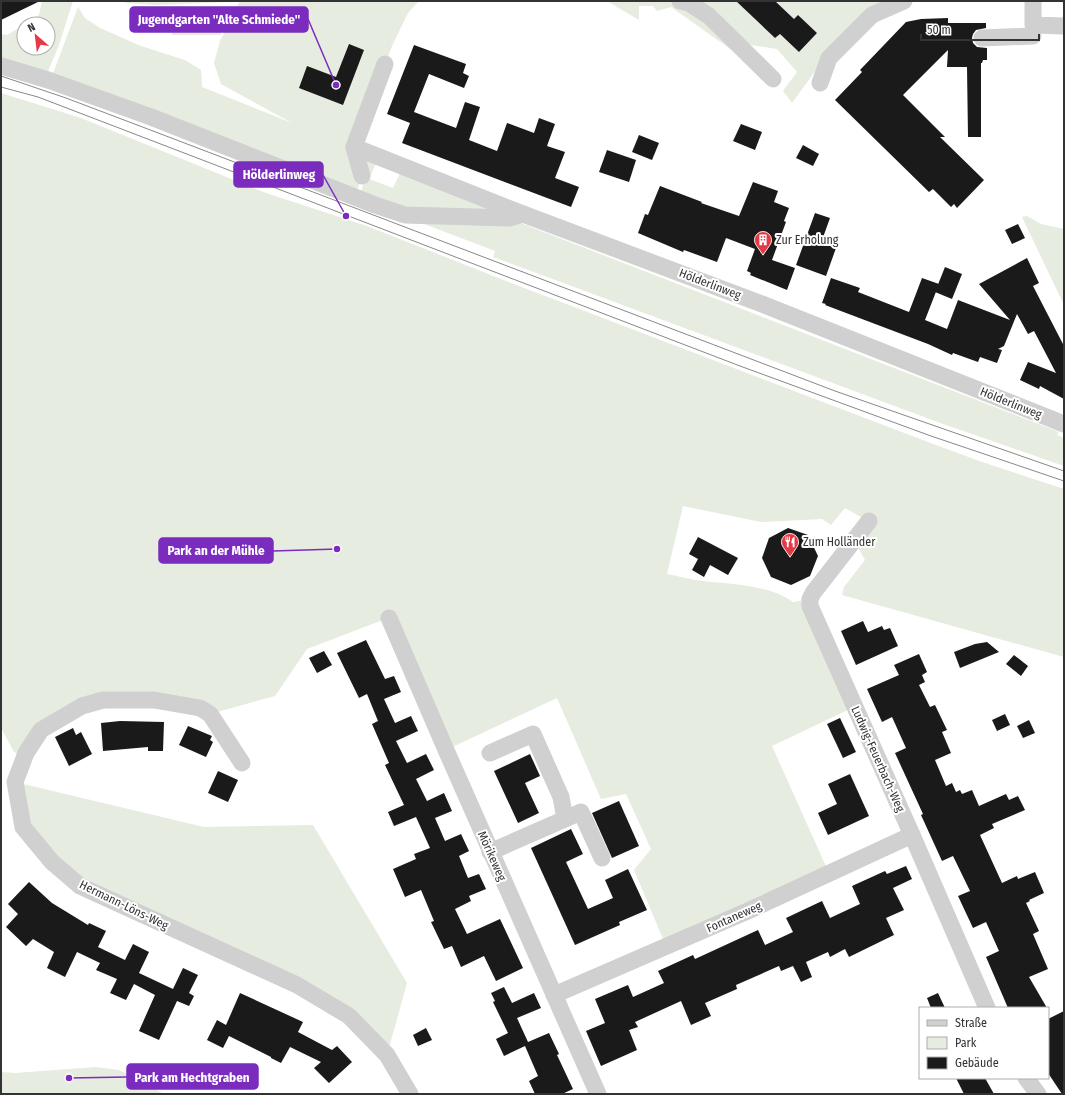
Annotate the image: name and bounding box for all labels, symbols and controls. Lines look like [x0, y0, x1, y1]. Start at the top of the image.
callout: Jugendgarten "Alte Schmiede" [130, 7, 308, 32]
text: Jugendgarten "Alte Schmiede" [137, 12, 300, 27]
north arrow [16, 16, 56, 56]
scale bar [921, 16, 1039, 42]
text: N [26, 20, 38, 35]
text: 50 m [927, 23, 951, 37]
callout: Hölderlinweg [234, 162, 323, 187]
text: Hölderlinweg [243, 167, 316, 182]
building icon: Zur Erholung [753, 230, 773, 255]
place label: Zur Erholung [776, 233, 839, 247]
street label: Hölderlinweg [677, 266, 743, 302]
street label: Hölderlinweg [978, 384, 1044, 422]
restaurant icon: Zum Holländer [780, 532, 800, 557]
place label: Zum Holländer [803, 535, 876, 549]
callout: Park an der Mühle [159, 538, 273, 563]
text: Park an der Mühle [167, 543, 265, 558]
street label: Ludwig-Feuerbach-Weg [848, 704, 908, 814]
street label: Mörikeweg [475, 829, 509, 883]
street label: Hermann-Löns-Weg [77, 877, 171, 933]
street label: Fontaneweg [704, 898, 764, 935]
legend [919, 1007, 1049, 1079]
text: Straße [955, 1016, 987, 1030]
text: Park [955, 1036, 977, 1050]
text: Gebäude [955, 1056, 999, 1070]
callout: Park am Hechtgraben [127, 1064, 258, 1089]
text: Park am Hechtgraben [134, 1070, 250, 1085]

